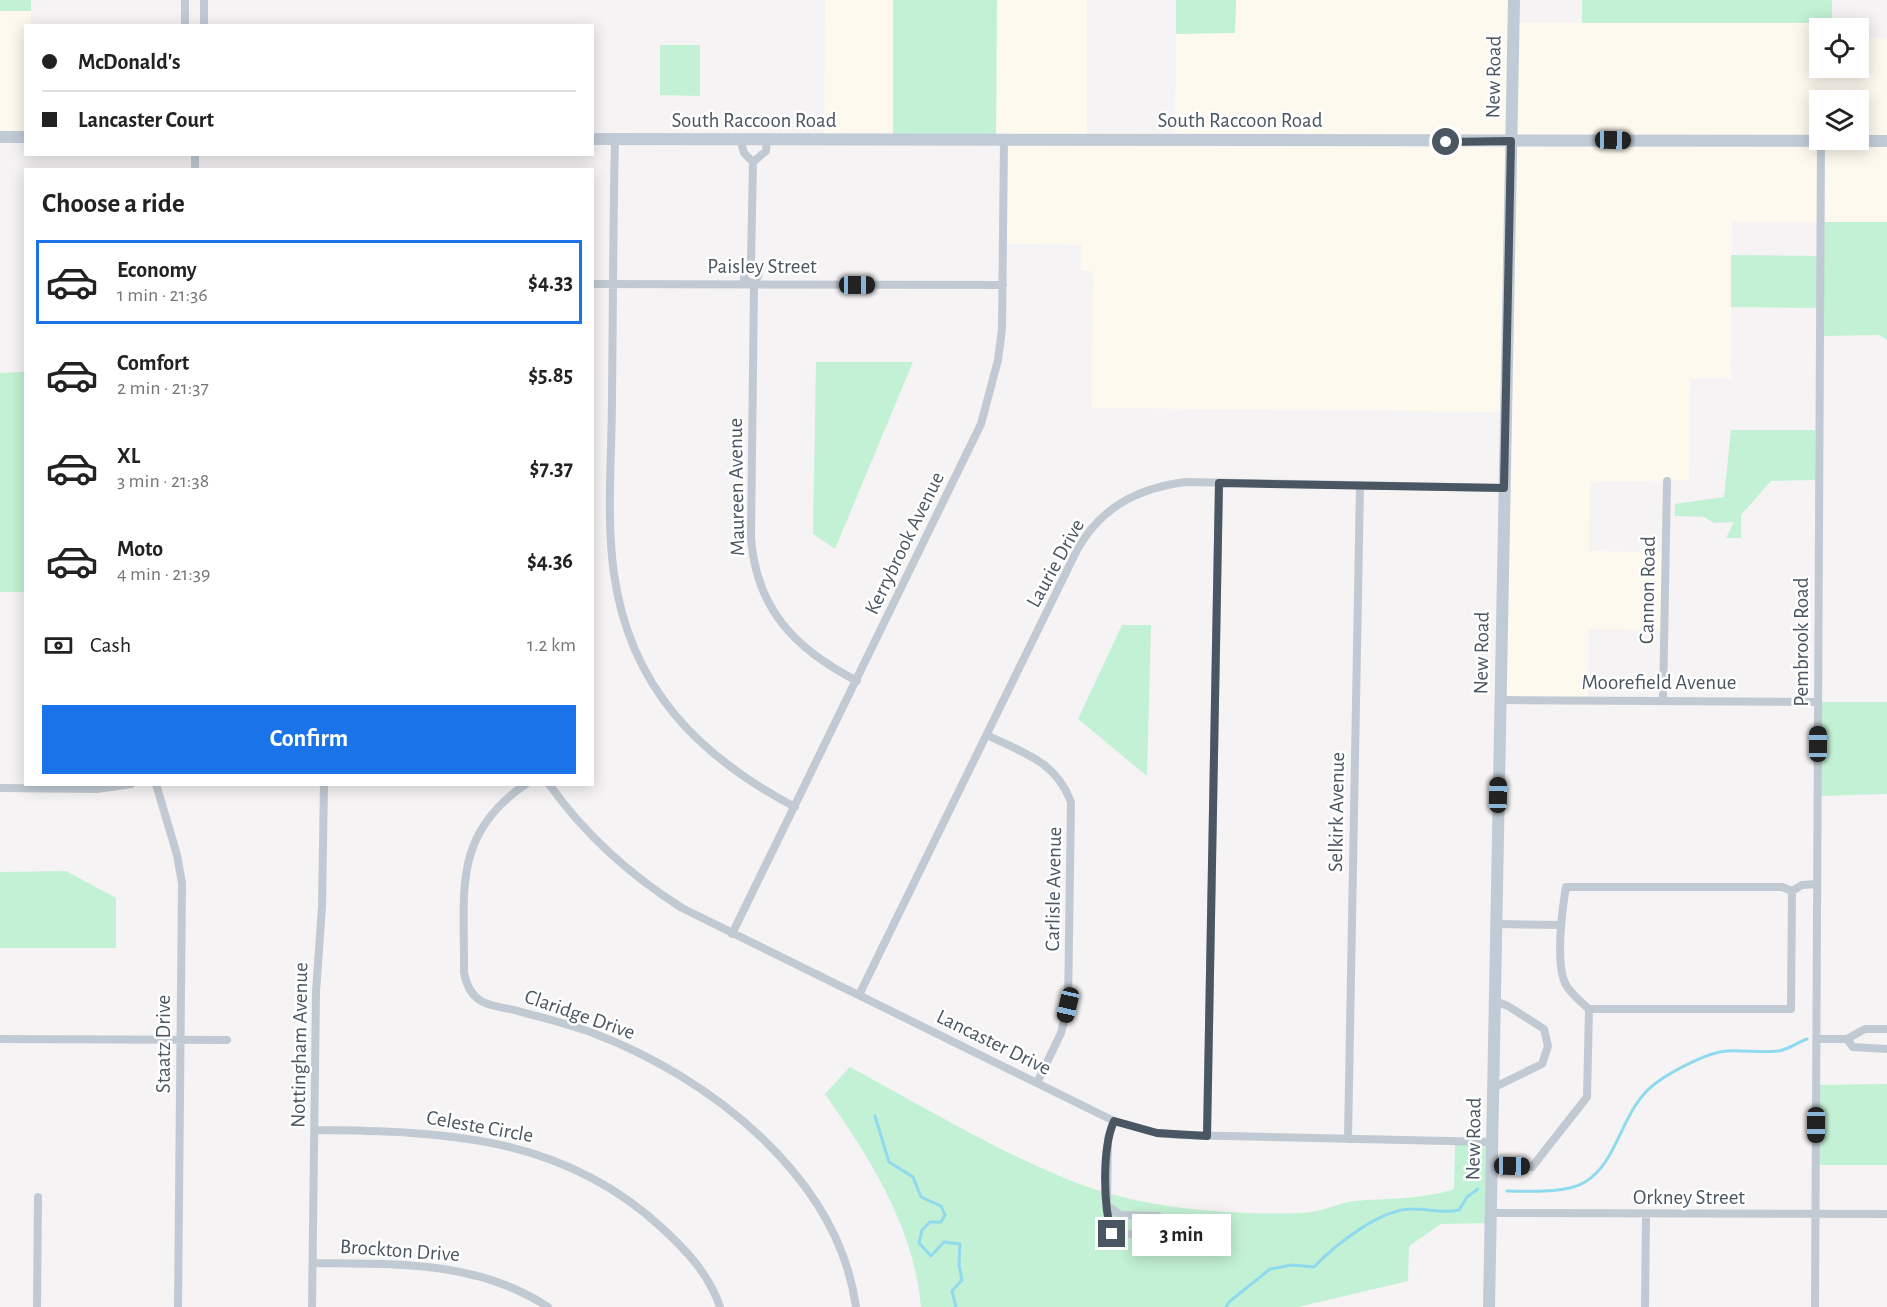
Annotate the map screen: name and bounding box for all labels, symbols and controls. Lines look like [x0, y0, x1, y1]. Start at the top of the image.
map controls [1809, 18, 1869, 150]
button: locate [1809, 18, 1869, 78]
street label: New Road [1482, 35, 1505, 119]
text: McDonald's [78, 51, 180, 73]
button: layers [1809, 90, 1869, 150]
text: Lancaster Court [78, 109, 214, 131]
street label: South Raccoon Road [671, 110, 837, 131]
street label: South Raccoon Road [1157, 110, 1323, 131]
route start [1432, 128, 1459, 155]
car [1595, 131, 1631, 149]
text: Choose a ride [42, 190, 185, 217]
icon: car [45, 255, 99, 309]
street label: Paisley Street [707, 256, 817, 277]
text: Economy [117, 259, 197, 281]
text: $4.33 [528, 271, 573, 293]
car [839, 276, 875, 294]
text: 1 min · 21:36 [117, 285, 208, 305]
icon: car [45, 348, 99, 402]
text: Comfort [117, 352, 189, 374]
text: $5.85 [528, 364, 573, 386]
text: 2 min · 21:37 [117, 378, 209, 398]
street label: Maureen Avenue [725, 418, 748, 556]
icon: car [45, 441, 99, 495]
text: XL [117, 445, 140, 467]
text: $7.37 [530, 457, 573, 479]
street label: Kerrybrook Avenue [861, 469, 948, 618]
text: 3 min · 21:38 [117, 471, 209, 491]
street label: Laurie Drive [1023, 515, 1088, 611]
icon: car [45, 534, 99, 588]
street label: Cannon Road [1636, 536, 1659, 644]
text: Moto [117, 538, 163, 560]
text: $4.36 [527, 550, 573, 572]
text: 4 min · 21:39 [117, 564, 210, 584]
street label: Pembrook Road [1791, 577, 1812, 707]
street label: New Road [1470, 611, 1493, 695]
icon: cash [42, 629, 75, 662]
text: Cash [90, 634, 131, 656]
text: 1.2 km [527, 635, 576, 655]
street label: Moorefield Avenue [1581, 672, 1737, 693]
button: Confirm [42, 705, 576, 774]
car [1809, 726, 1827, 762]
street label: Selkirk Avenue [1325, 752, 1348, 872]
car [1489, 777, 1507, 813]
street label: Carlisle Avenue [1042, 826, 1065, 952]
street label: Nottingham Avenue [288, 962, 311, 1128]
car [1055, 985, 1081, 1025]
street label: Claridge Drive [522, 986, 638, 1043]
street label: Staatz Drive [153, 995, 174, 1093]
street label: Lancaster Drive [933, 1006, 1054, 1079]
street label: New Road [1462, 1097, 1485, 1181]
street label: Celeste Circle [425, 1107, 535, 1146]
car [1807, 1107, 1825, 1143]
car [1494, 1157, 1530, 1175]
street label: Orkney Street [1633, 1187, 1745, 1208]
callout: 3 min [1133, 1213, 1232, 1255]
route end [1098, 1220, 1125, 1247]
text: 3 min [1160, 1225, 1203, 1245]
street label: Brockton Drive [339, 1236, 461, 1265]

